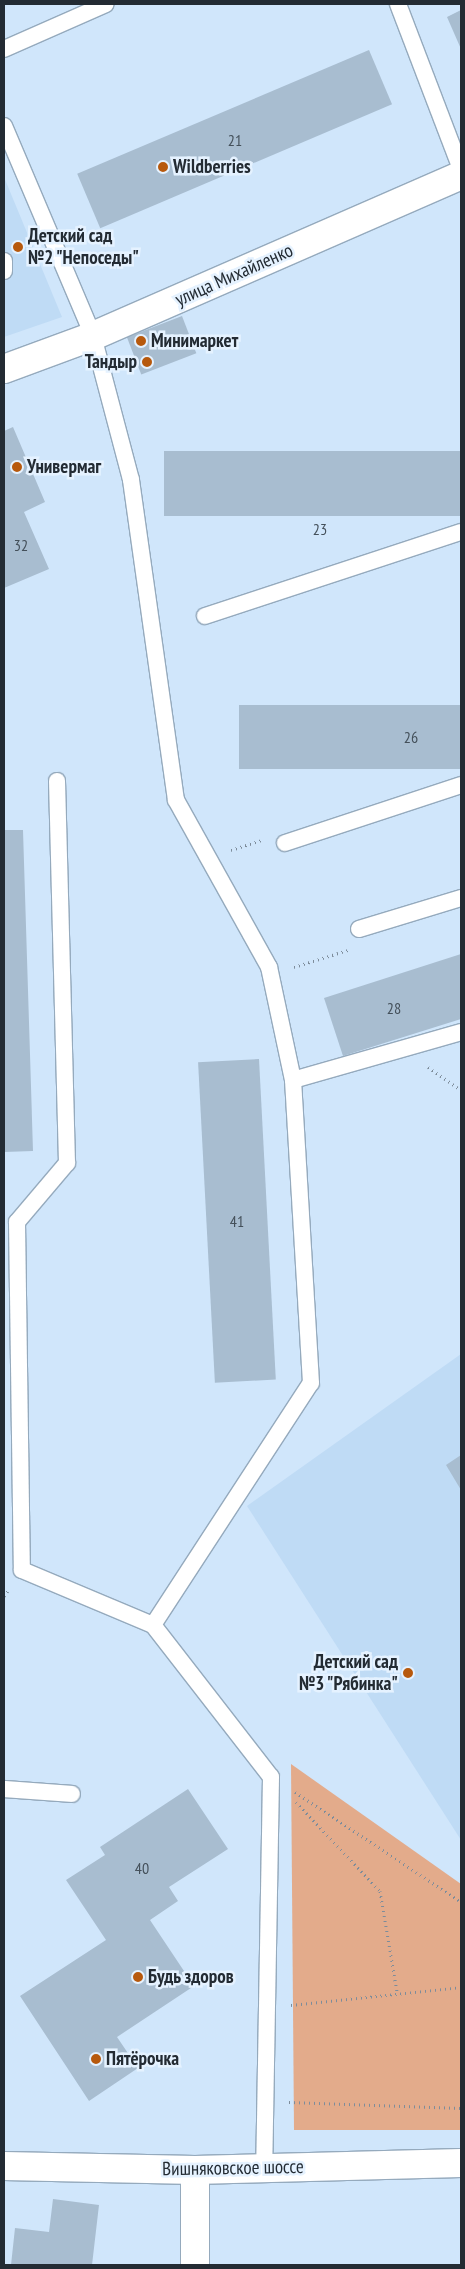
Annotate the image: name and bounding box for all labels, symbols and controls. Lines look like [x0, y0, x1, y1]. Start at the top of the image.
house number: 21 [228, 130, 242, 150]
place label: Wildberries [173, 156, 251, 178]
marker: Wildberries [157, 161, 169, 173]
place label: Детский сад №2 "Непоседы" [28, 225, 140, 269]
street label: улица Михайленко [172, 239, 296, 311]
marker: Детский сад №2 "Непоседы" [12, 241, 24, 253]
place label: Минимаркет [151, 330, 238, 352]
marker: Минимаркет [135, 335, 147, 347]
place label: Тандыр [85, 351, 137, 373]
marker: Тандыр [141, 356, 153, 368]
place label: Универмаг [27, 456, 101, 478]
marker: Универмаг [11, 461, 23, 473]
house number: 23 [313, 519, 327, 539]
house number: 32 [14, 535, 28, 555]
house number: 26 [404, 727, 418, 747]
house number: 28 [387, 998, 401, 1018]
house number: 41 [230, 1211, 244, 1231]
place label: Детский сад №3 "Рябинка" [298, 1651, 398, 1695]
marker: Детский сад №3 "Рябинка" [402, 1667, 414, 1679]
house number: 40 [135, 1858, 149, 1878]
place label: Будь здоров [148, 1966, 234, 1988]
marker: Будь здоров [132, 1971, 144, 1983]
place label: Пятёрочка [106, 2048, 179, 2070]
marker: Пятёрочка [90, 2053, 102, 2065]
street label: Вишняковское шоссе [162, 2155, 304, 2181]

